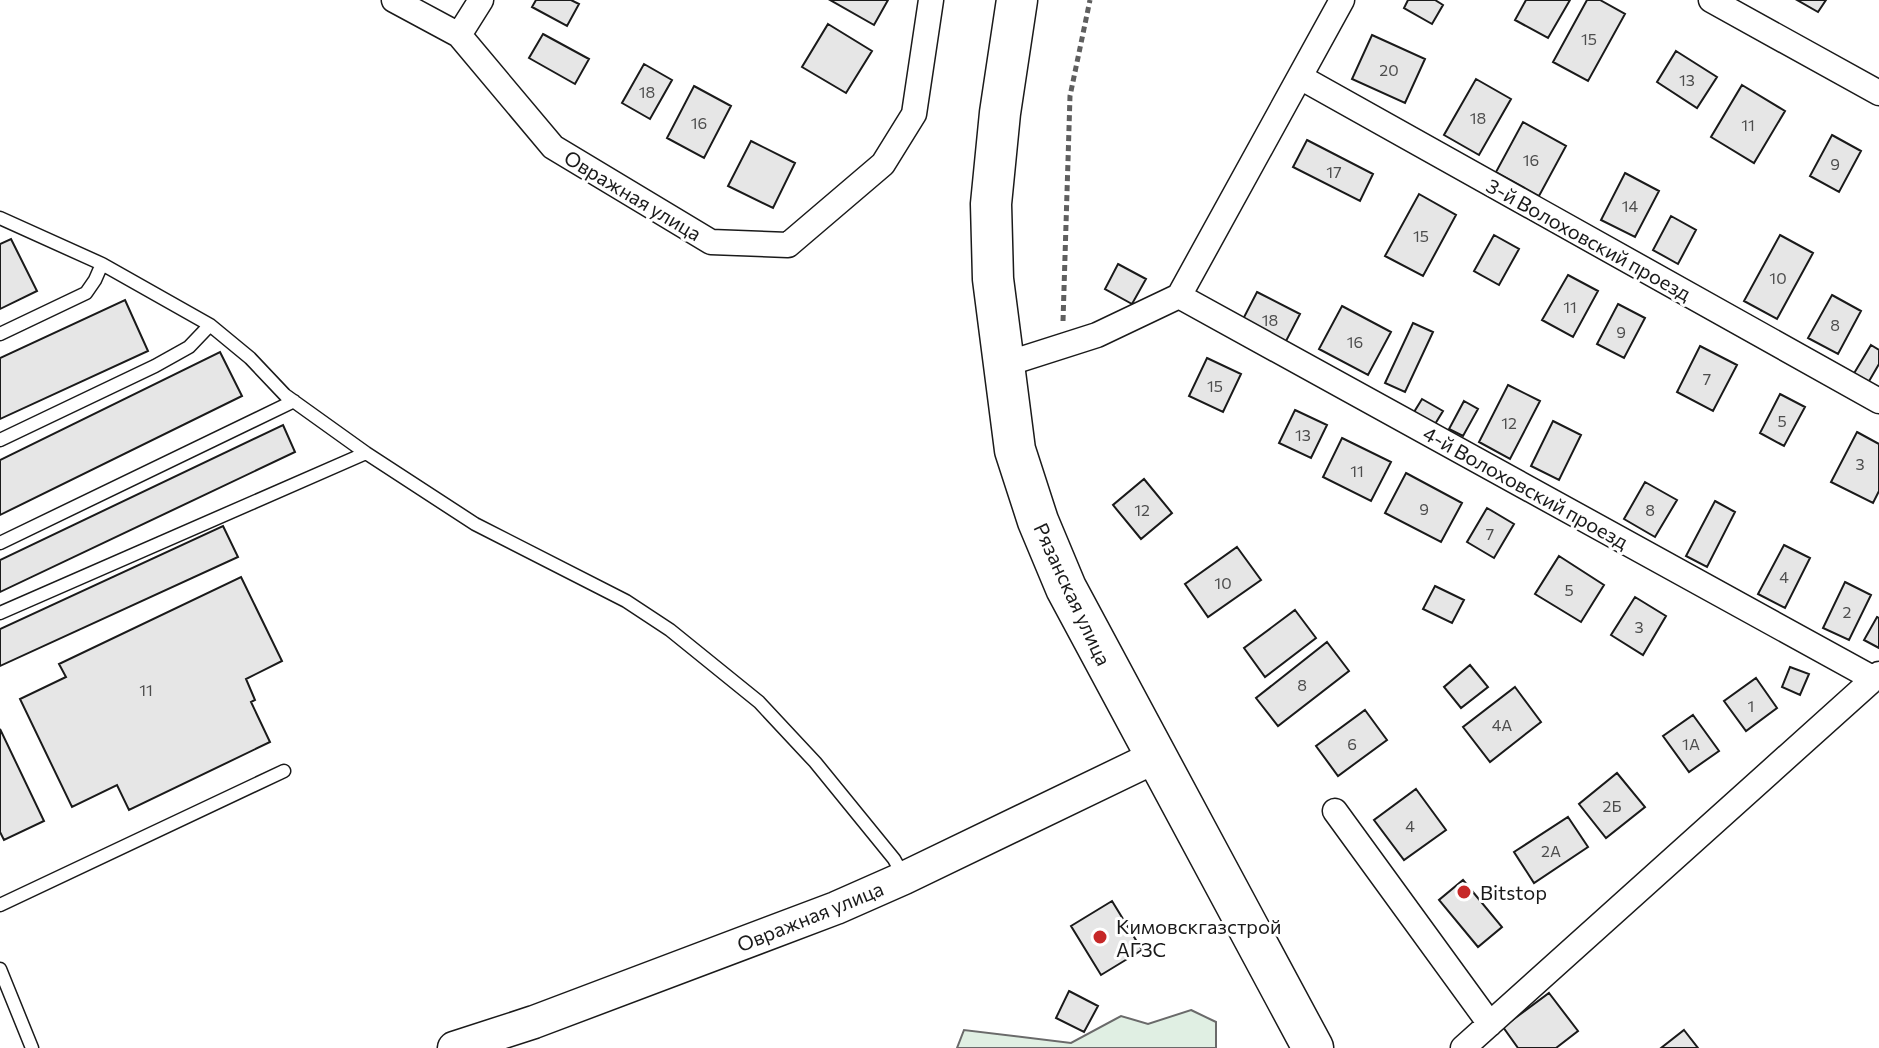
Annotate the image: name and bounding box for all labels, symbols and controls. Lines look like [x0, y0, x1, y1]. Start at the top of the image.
house number: 15 [1581, 29, 1597, 48]
house number: 20 [1379, 60, 1399, 79]
house number: 13 [1679, 70, 1695, 89]
house number: 18 [639, 82, 655, 101]
house number: 18 [1470, 108, 1486, 127]
house number: 16 [691, 113, 707, 132]
house number: 11 [1741, 115, 1755, 134]
street label: Овражная улица [560, 145, 706, 245]
house number: 16 [1523, 150, 1539, 169]
house number: 9 [1830, 154, 1840, 173]
house number: 17 [1326, 162, 1342, 181]
street label: 3-й Волоховский проезд [1483, 173, 1696, 305]
house number: 14 [1622, 196, 1639, 215]
house number: 15 [1413, 226, 1429, 245]
house number: 10 [1769, 268, 1787, 287]
house number: 11 [1563, 297, 1577, 316]
house number: 18 [1262, 310, 1278, 329]
house number: 8 [1830, 315, 1840, 334]
house number: 9 [1616, 322, 1626, 341]
house number: 16 [1347, 332, 1363, 351]
house number: 7 [1703, 369, 1711, 388]
house number: 15 [1207, 376, 1223, 395]
house number: 5 [1777, 411, 1787, 430]
house number: 12 [1501, 413, 1517, 432]
street label: 4-й Волоховский проезд [1419, 421, 1633, 554]
house number: 13 [1295, 425, 1311, 444]
house number: 3 [1855, 454, 1865, 473]
house number: 11 [1350, 461, 1364, 480]
house number: 9 [1419, 499, 1429, 518]
house number: 12 [1134, 500, 1150, 519]
house number: 8 [1645, 500, 1655, 519]
street label: Рязанская улица [1029, 519, 1117, 669]
house number: 7 [1486, 524, 1494, 543]
house number: 4 [1779, 567, 1789, 586]
house number: 10 [1214, 573, 1232, 592]
house number: 5 [1564, 580, 1574, 599]
house number: 2 [1843, 602, 1852, 621]
house number: 3 [1634, 617, 1644, 636]
house number: 8 [1297, 675, 1307, 694]
house number: 11 [139, 680, 153, 699]
house number: 1 [1748, 696, 1754, 715]
house number: 4А [1492, 715, 1512, 734]
house number: 6 [1347, 734, 1357, 753]
house number: 1А [1682, 734, 1700, 753]
house number: 2Б [1603, 796, 1621, 815]
house number: 4 [1405, 816, 1415, 835]
house number: 2А [1541, 841, 1561, 860]
street label: Овражная улица [733, 876, 887, 956]
place label: Bitstop [1480, 880, 1547, 904]
marker: Bitstop [1455, 883, 1473, 901]
place label: Кимовскгазстрой АГЗС [1116, 914, 1281, 961]
marker: Кимовскгазстрой АГЗС [1091, 928, 1109, 946]

